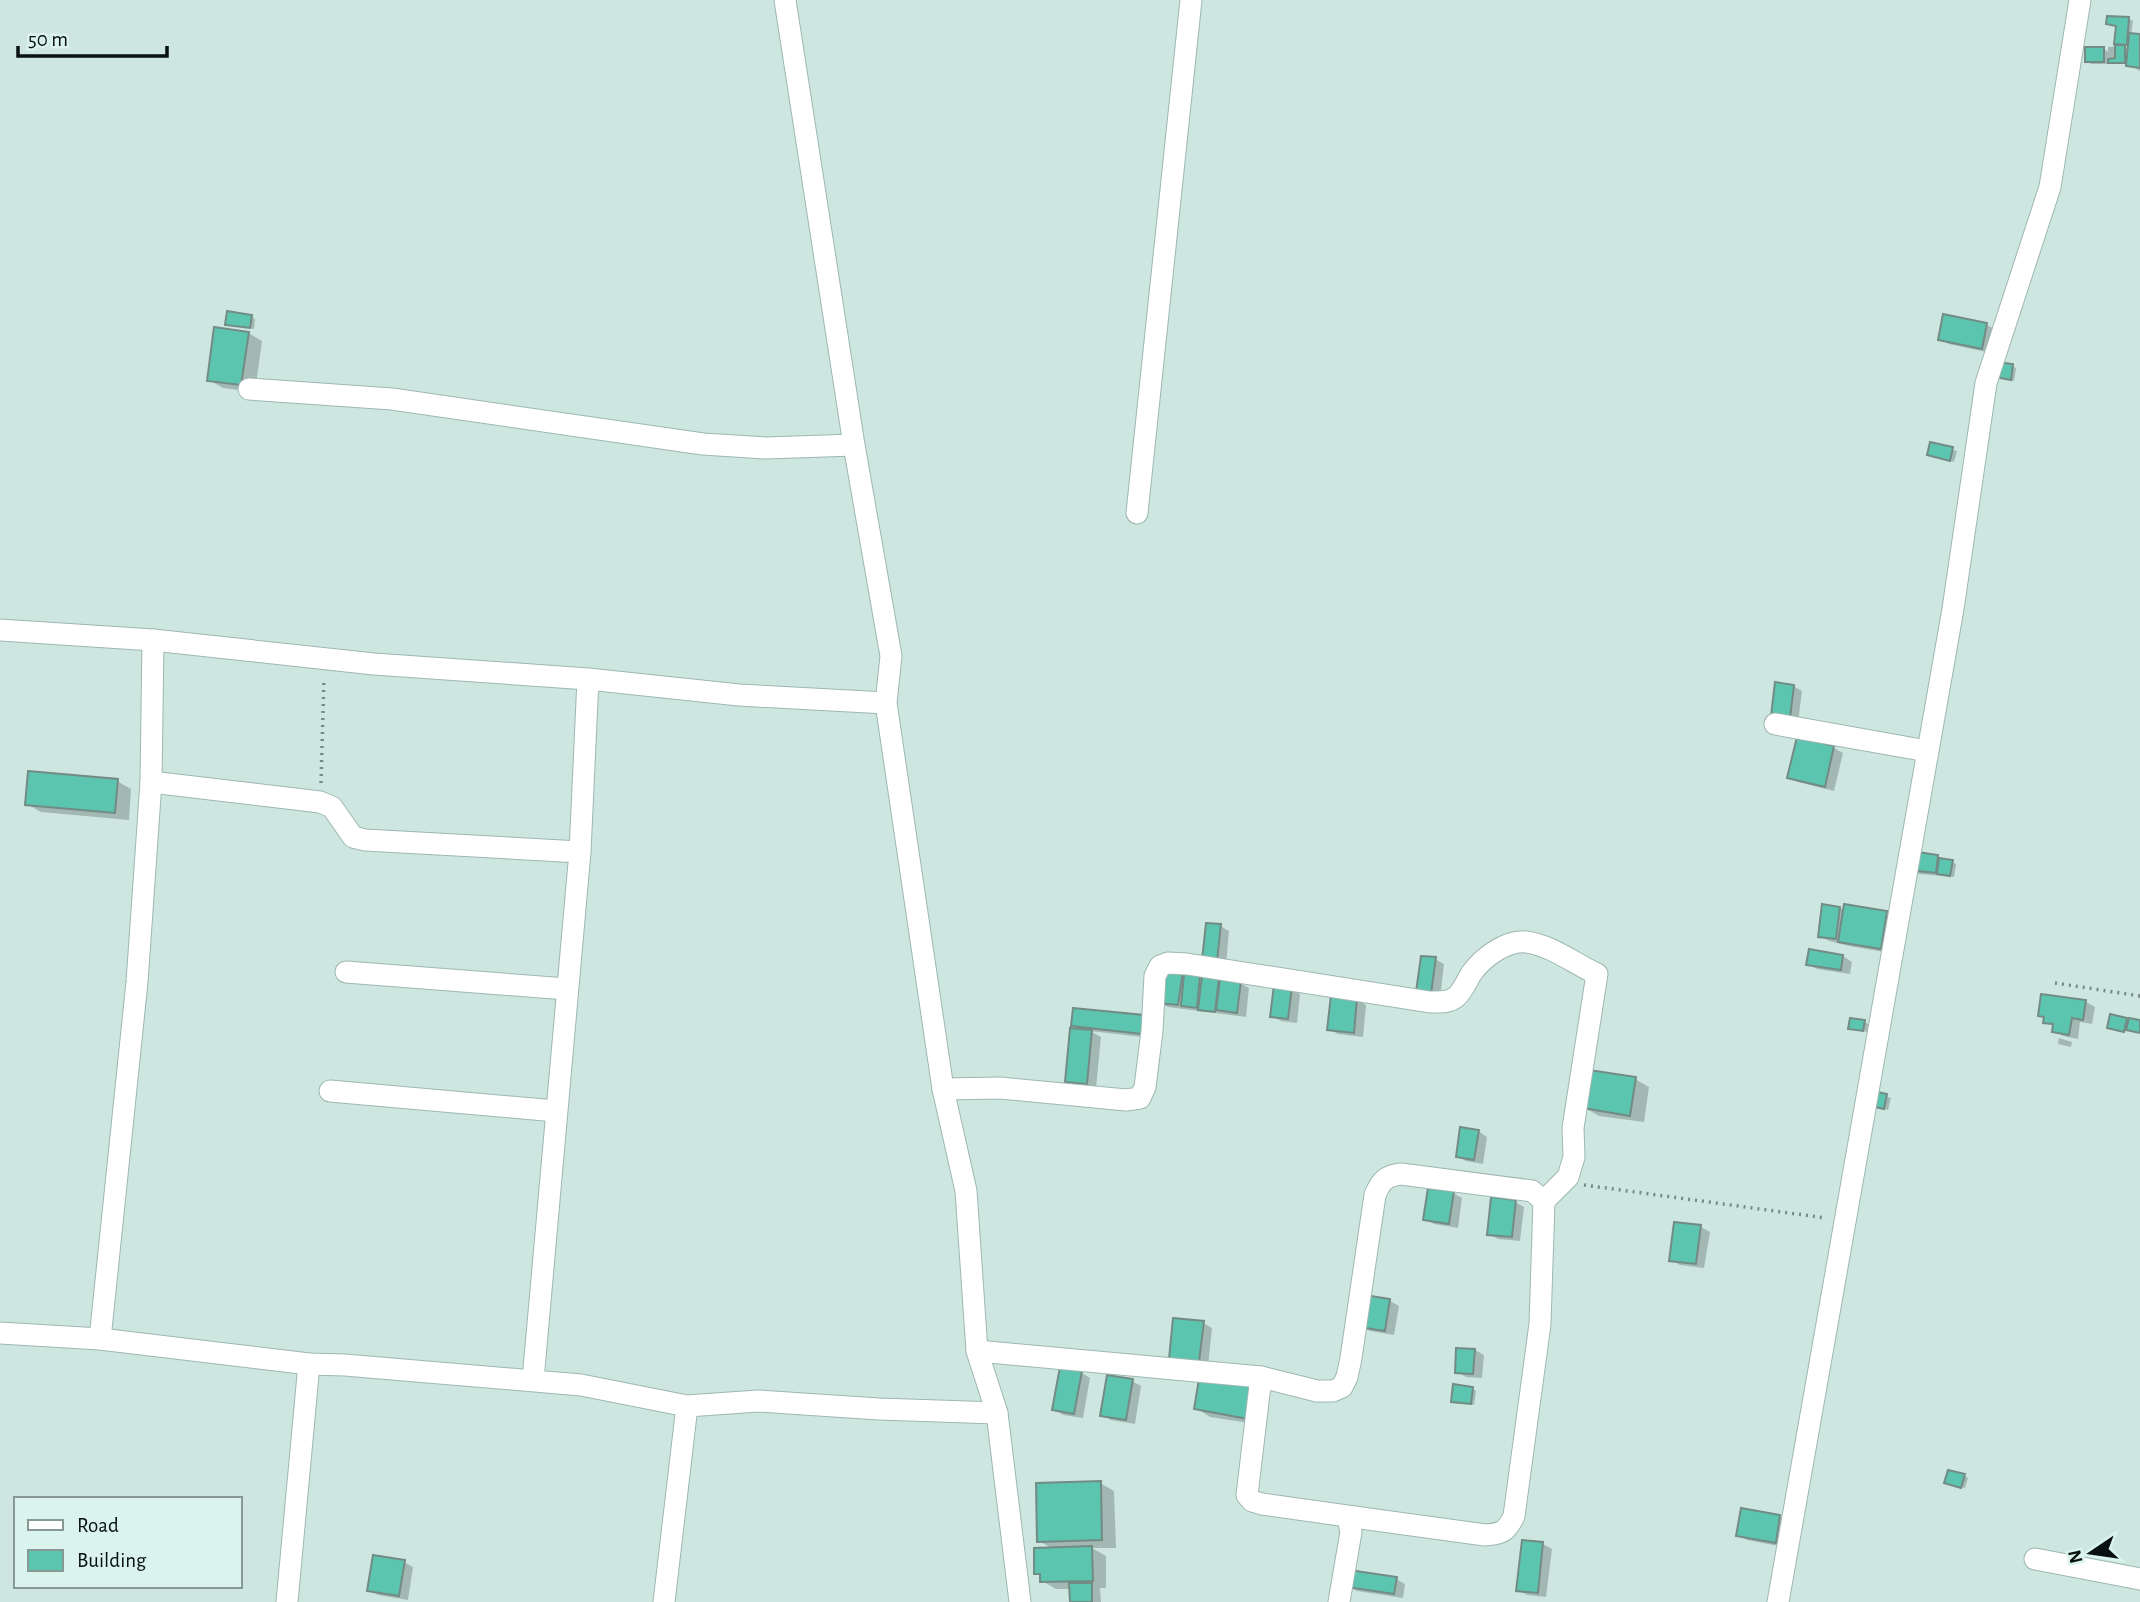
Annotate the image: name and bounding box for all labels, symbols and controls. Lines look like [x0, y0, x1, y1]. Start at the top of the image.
scale bar [18, 14, 166, 58]
text: 50 m [28, 29, 68, 50]
legend [14, 1497, 242, 1588]
text: Road [77, 1515, 119, 1536]
north arrow [2056, 1518, 2126, 1588]
text: N [2065, 1548, 2087, 1565]
text: Building [77, 1550, 147, 1571]

